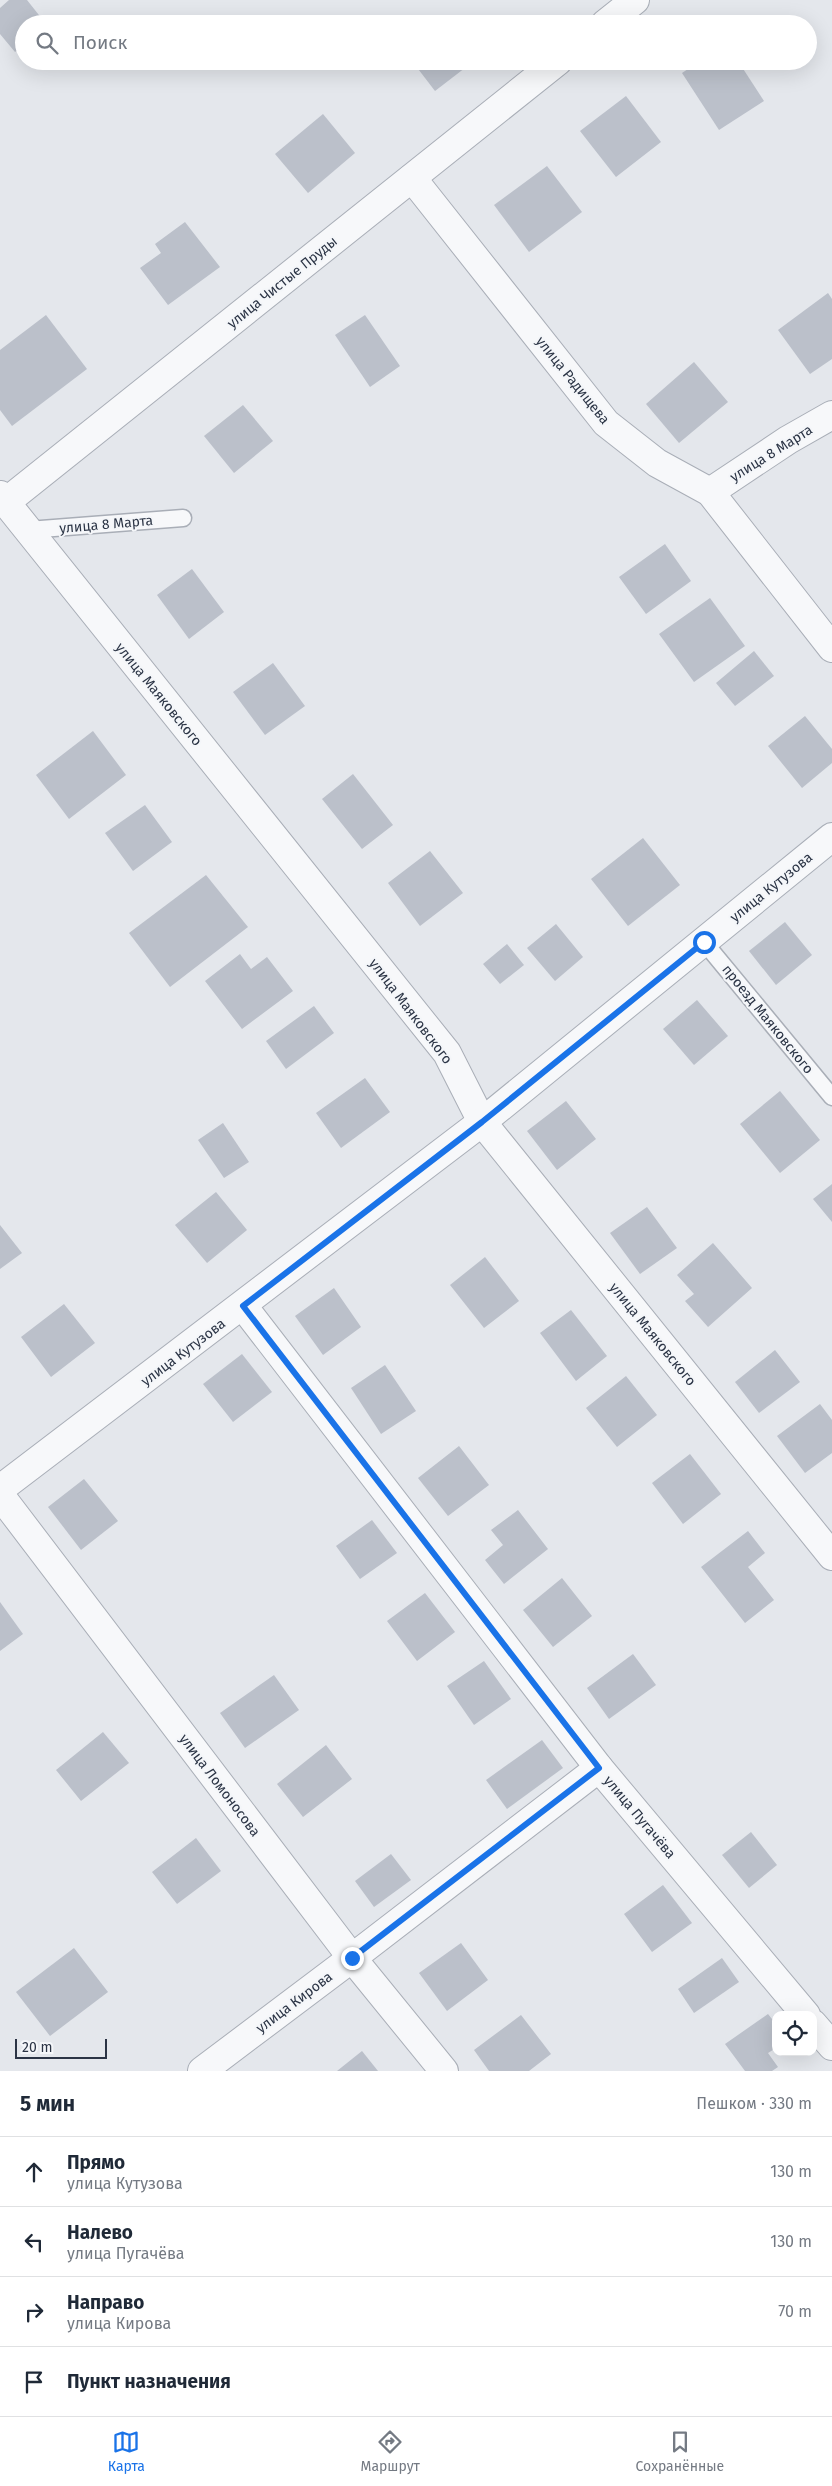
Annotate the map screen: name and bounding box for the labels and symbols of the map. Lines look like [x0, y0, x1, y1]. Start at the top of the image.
street label: улица Чистые Пруды [224, 233, 341, 332]
street label: улица Радищева [532, 333, 613, 428]
street label: улица 8 Марта [727, 421, 816, 486]
street label: улица 8 Марта [58, 512, 154, 537]
street label: улица Маяковского [112, 639, 205, 749]
street label: улица Кутузова [727, 849, 816, 926]
route start [693, 931, 716, 954]
street label: улица Маяковского [365, 955, 456, 1068]
street label: проезд Маяковского [718, 961, 817, 1077]
street label: улица Маяковского [606, 1279, 699, 1389]
street label: улица Кутузова [138, 1315, 229, 1390]
street label: улица Ломоносова [175, 1731, 264, 1840]
street label: улица Пугачёва [600, 1772, 679, 1862]
route end [341, 1947, 364, 1970]
street label: улица Кирова [253, 1968, 336, 2037]
scale bar [15, 2036, 108, 2059]

